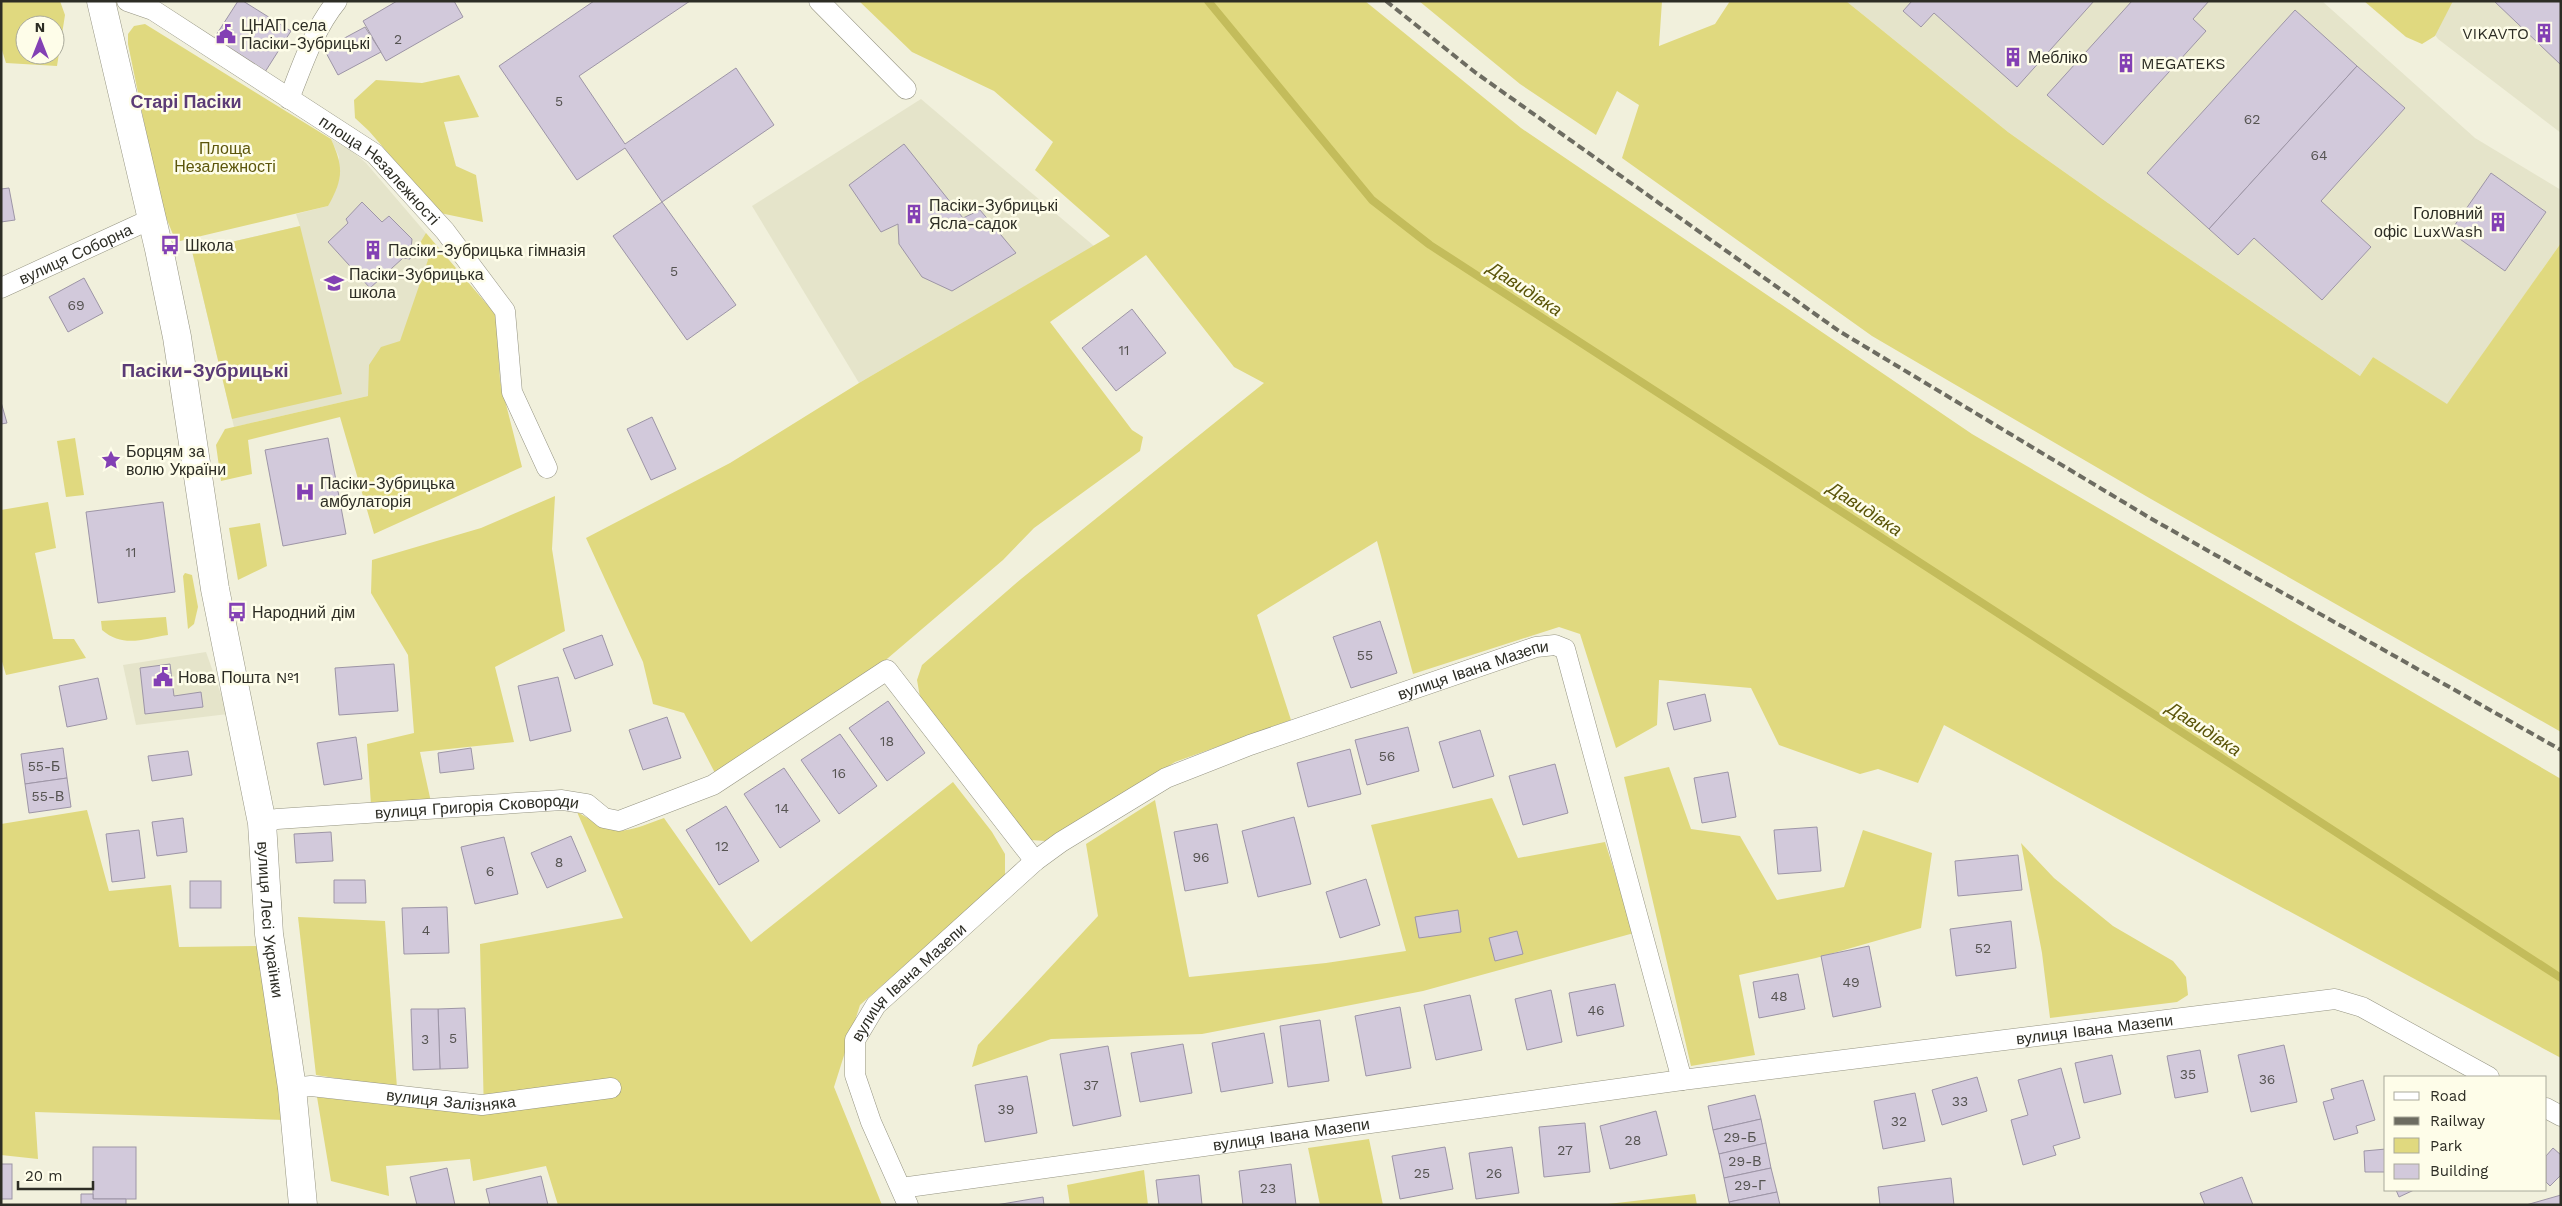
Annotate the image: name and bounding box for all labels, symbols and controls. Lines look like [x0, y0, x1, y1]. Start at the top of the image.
north arrow [15, 15, 65, 65]
place label: ЦНАП села Пасіки-Зубрицькі [241, 16, 370, 53]
text: N [35, 19, 45, 35]
building icon: VIKAVTO [2533, 22, 2555, 44]
public building icon: ЦНАП села Пасіки-Зубрицькі [215, 23, 237, 45]
place label: VIKAVTO [2462, 24, 2529, 43]
house number: 2 [394, 31, 402, 47]
building icon: Мебліко [2002, 46, 2024, 68]
place label: Мебліко [2028, 48, 2088, 67]
building icon: MEGATEKS [2115, 52, 2137, 74]
place label: MEGATEKS [2141, 54, 2226, 73]
district label: Старі Пасіки [130, 91, 242, 112]
house number: 5 [555, 93, 563, 109]
street label: площа Незалежності [316, 111, 444, 229]
house number: 62 [2244, 111, 2260, 127]
park label: Площа Незалежності [174, 139, 276, 176]
house number: 64 [2310, 147, 2328, 163]
place label: Пасіки-Зубрицькі Ясла-садок [929, 196, 1058, 233]
building icon: Пасіки-Зубрицькі Ясла-садок [903, 203, 925, 225]
place label: Головний офіс LuxWash [2374, 204, 2483, 241]
building icon: Головний офіс LuxWash [2487, 211, 2509, 233]
street label: вулиця Соборна [16, 220, 135, 288]
bus stop icon: Школа [159, 234, 181, 256]
place label: Школа [185, 236, 234, 255]
building icon: Пасіки-Зубрицька гімназія [362, 239, 384, 261]
place label: Пасіки-Зубрицька гімназія [388, 241, 586, 260]
water label: Давидівка [1483, 256, 1566, 320]
house number: 5 [670, 263, 678, 279]
place label: Пасіки-Зубрицька школа [349, 265, 484, 302]
school or university icon: Пасіки-Зубрицька школа [323, 272, 345, 294]
house number: 69 [67, 297, 85, 313]
house number: 11 [1119, 342, 1129, 358]
district label: Пасіки-Зубрицькі [122, 359, 288, 382]
place label: Борцям за волю України [126, 442, 226, 479]
place icon: Борцям за волю України [100, 449, 122, 471]
place label: Пасіки-Зубрицька амбулаторія [320, 474, 455, 511]
water label: Давидівка [1823, 476, 1906, 540]
hospital icon: Пасіки-Зубрицька амбулаторія [294, 481, 316, 503]
house number: 11 [126, 544, 136, 560]
bus stop icon: Народний дім [226, 601, 248, 623]
place label: Народний дім [252, 603, 355, 622]
street label: вулиця Івана Мазепи [1395, 637, 1549, 704]
house number: 55 [1357, 647, 1373, 663]
public building icon: Нова Пошта №1 [152, 666, 174, 688]
place label: Нова Пошта №1 [178, 668, 300, 687]
water label: Давидівка [2162, 696, 2245, 760]
house number: 18 [880, 733, 894, 749]
house number: 56 [1379, 748, 1395, 764]
house number: 55-Б [28, 758, 60, 774]
house number: 16 [832, 765, 846, 781]
house number: 55-В [32, 788, 64, 804]
street label: вулиця Григорія Сковороди [374, 791, 580, 822]
house number: 14 [775, 800, 789, 816]
house number: 12 [715, 838, 729, 854]
street label: вулиця Лесі Українки [253, 841, 287, 999]
house number: 96 [1192, 849, 1210, 865]
house number: 8 [555, 854, 563, 870]
house number: 6 [486, 863, 494, 879]
street label: вулиця Івана Мазепи [847, 919, 970, 1045]
house number: 4 [422, 922, 430, 938]
house number: 52 [1975, 940, 1991, 956]
house number: 49 [1842, 974, 1860, 990]
house number: 48 [1770, 988, 1788, 1004]
house number: 46 [1587, 1002, 1605, 1018]
street label: вулиця Івана Мазепи [2015, 1010, 2174, 1049]
house number: 5 [449, 1030, 457, 1046]
house number: 3 [421, 1031, 429, 1047]
house number: 35 [2180, 1066, 2196, 1082]
house number: 36 [2259, 1071, 2275, 1087]
legend [2384, 1076, 2547, 1191]
house number: 37 [1083, 1077, 1099, 1093]
street label: вулиця Залізняка [385, 1085, 517, 1115]
text: Road [2430, 1087, 2467, 1105]
house number: 33 [1952, 1093, 1968, 1109]
house number: 39 [998, 1101, 1014, 1117]
text: Railway [2430, 1112, 2485, 1130]
house number: 32 [1891, 1113, 1907, 1129]
street label: вулиця Івана Мазепи [1212, 1114, 1371, 1155]
house number: 29-Б [1723, 1129, 1757, 1145]
house number: 28 [1625, 1132, 1641, 1148]
text: Park [2430, 1137, 2463, 1155]
house number: 27 [1557, 1142, 1573, 1158]
house number: 29-В [1728, 1153, 1762, 1169]
scale bar [18, 1158, 92, 1190]
text: Building [2430, 1162, 2488, 1180]
house number: 25 [1414, 1165, 1430, 1181]
house number: 26 [1486, 1165, 1502, 1181]
text: 20 m [25, 1167, 63, 1185]
house number: 29-Г [1734, 1177, 1766, 1193]
house number: 23 [1260, 1180, 1276, 1196]

